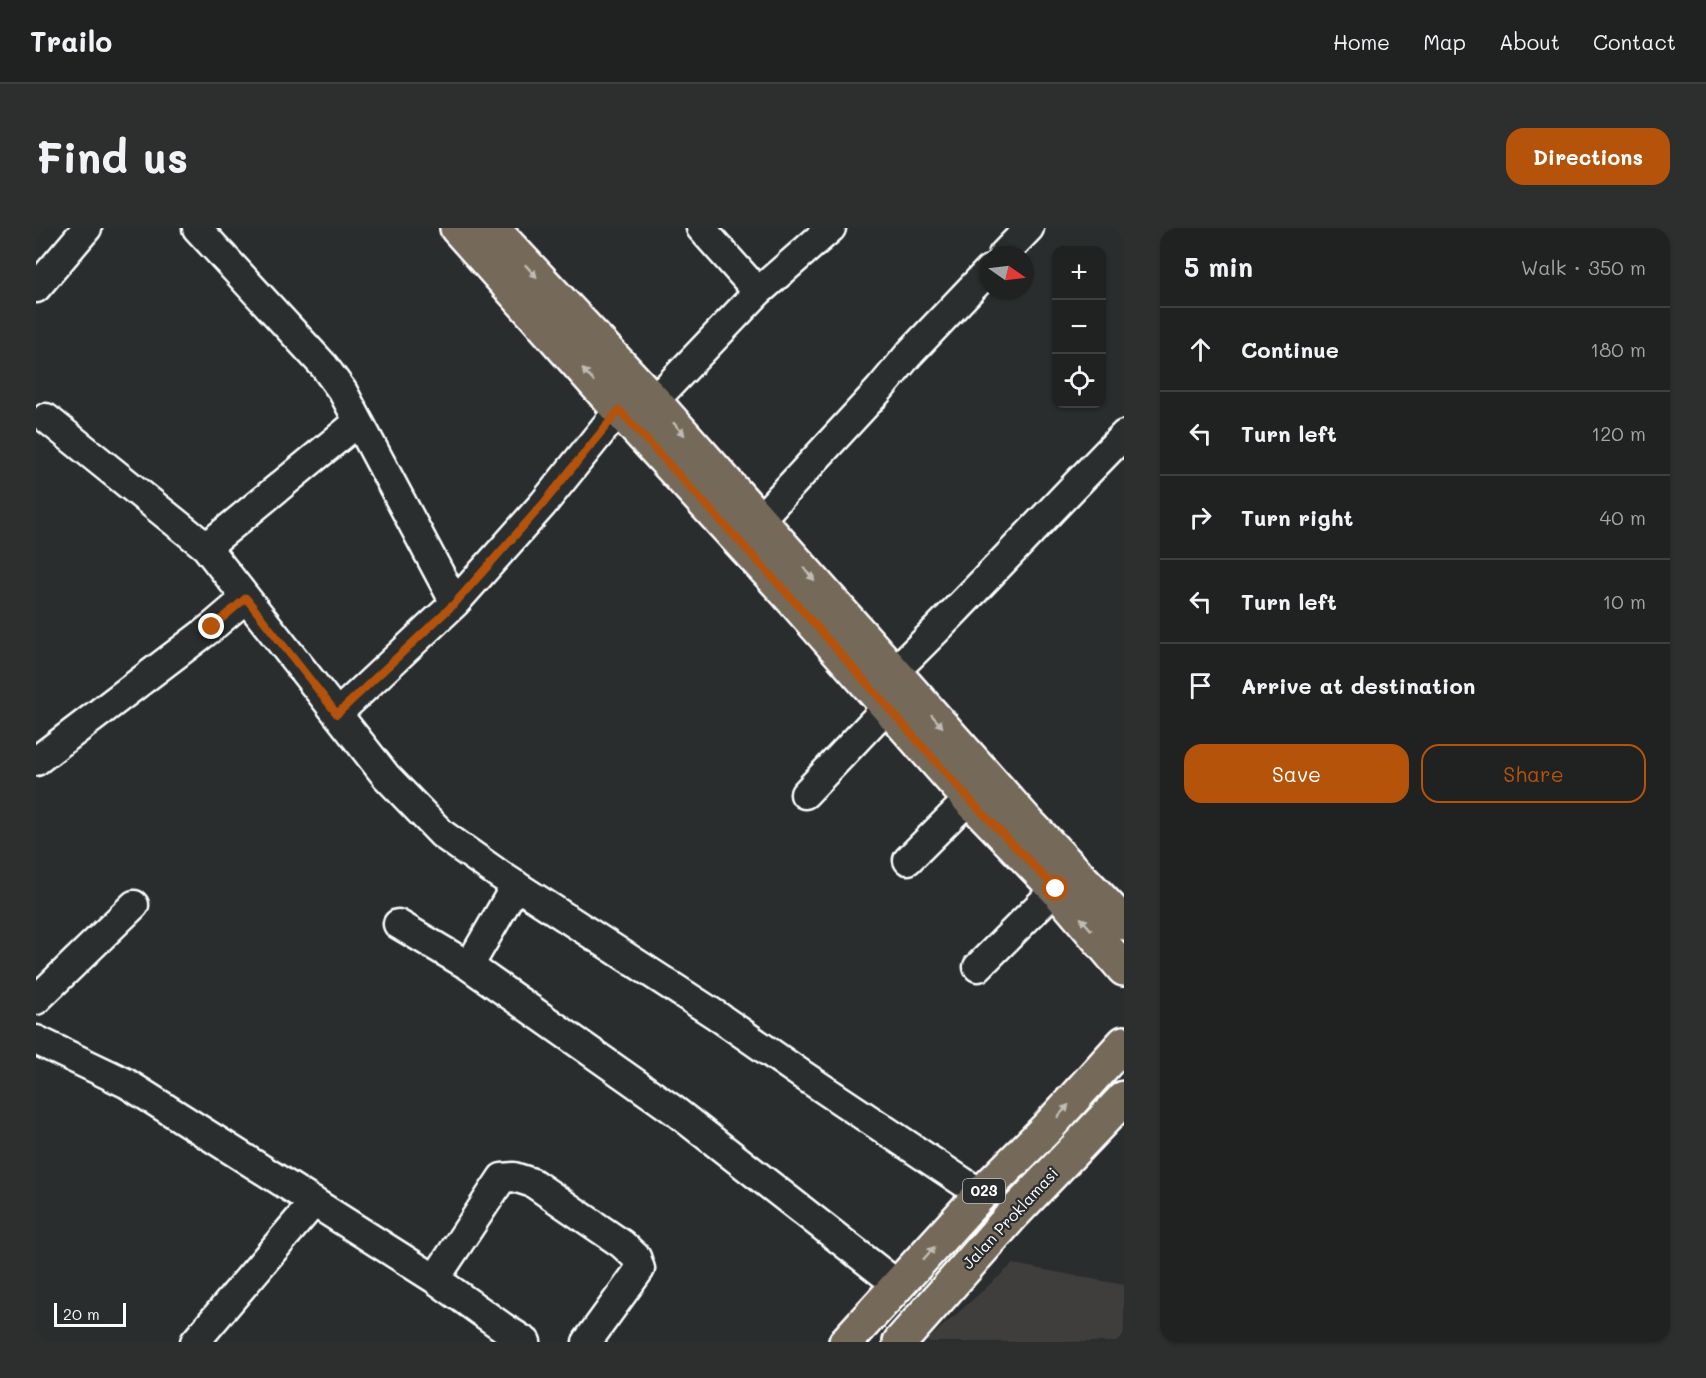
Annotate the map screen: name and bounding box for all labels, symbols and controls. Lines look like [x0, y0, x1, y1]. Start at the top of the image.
text: Trailo [30, 23, 112, 59]
text: Home [1333, 28, 1390, 55]
text: Map [1423, 28, 1466, 55]
text: About [1499, 28, 1560, 55]
text: Contact [1593, 28, 1676, 55]
button: Directions [1506, 128, 1670, 185]
text: Find us [36, 129, 188, 184]
north arrow [980, 246, 1034, 300]
map controls [1052, 246, 1106, 408]
button: + [1052, 246, 1106, 300]
text: 5 min [1184, 250, 1253, 284]
text: Walk · 350 m [1521, 254, 1646, 280]
one-way arrow [524, 264, 538, 278]
button: − [1052, 300, 1106, 354]
icon: ahead [1184, 333, 1217, 366]
text: Continue [1241, 335, 1339, 364]
text: 180 m [1590, 336, 1646, 362]
button: locate [1052, 354, 1106, 408]
one-way arrow [581, 368, 595, 383]
icon: left [1184, 417, 1217, 450]
text: Turn left [1241, 419, 1337, 448]
text: 120 m [1591, 420, 1646, 446]
one-way arrow [672, 421, 685, 436]
icon: right [1184, 501, 1217, 534]
text: Turn right [1241, 503, 1353, 532]
text: 40 m [1600, 504, 1646, 530]
one-way arrow [802, 566, 815, 581]
icon: left [1184, 585, 1217, 618]
text: Turn left [1241, 587, 1337, 616]
text: 10 m [1602, 588, 1646, 614]
route end [198, 613, 224, 639]
icon: arrive [1184, 669, 1217, 702]
text: Arrive at destination [1241, 671, 1476, 700]
one-way arrow [930, 713, 943, 728]
button: Save [1184, 744, 1409, 803]
button: Share [1421, 744, 1646, 803]
route start [1042, 875, 1068, 901]
one-way arrow [1080, 917, 1093, 932]
one-way arrow [1056, 1104, 1069, 1119]
street label: Jalan Proklamasi [957, 1162, 1062, 1273]
road number: 023 [963, 1179, 1005, 1203]
one-way arrow [922, 1246, 935, 1261]
scale bar [54, 1300, 126, 1328]
text: 20 m [63, 1303, 100, 1324]

